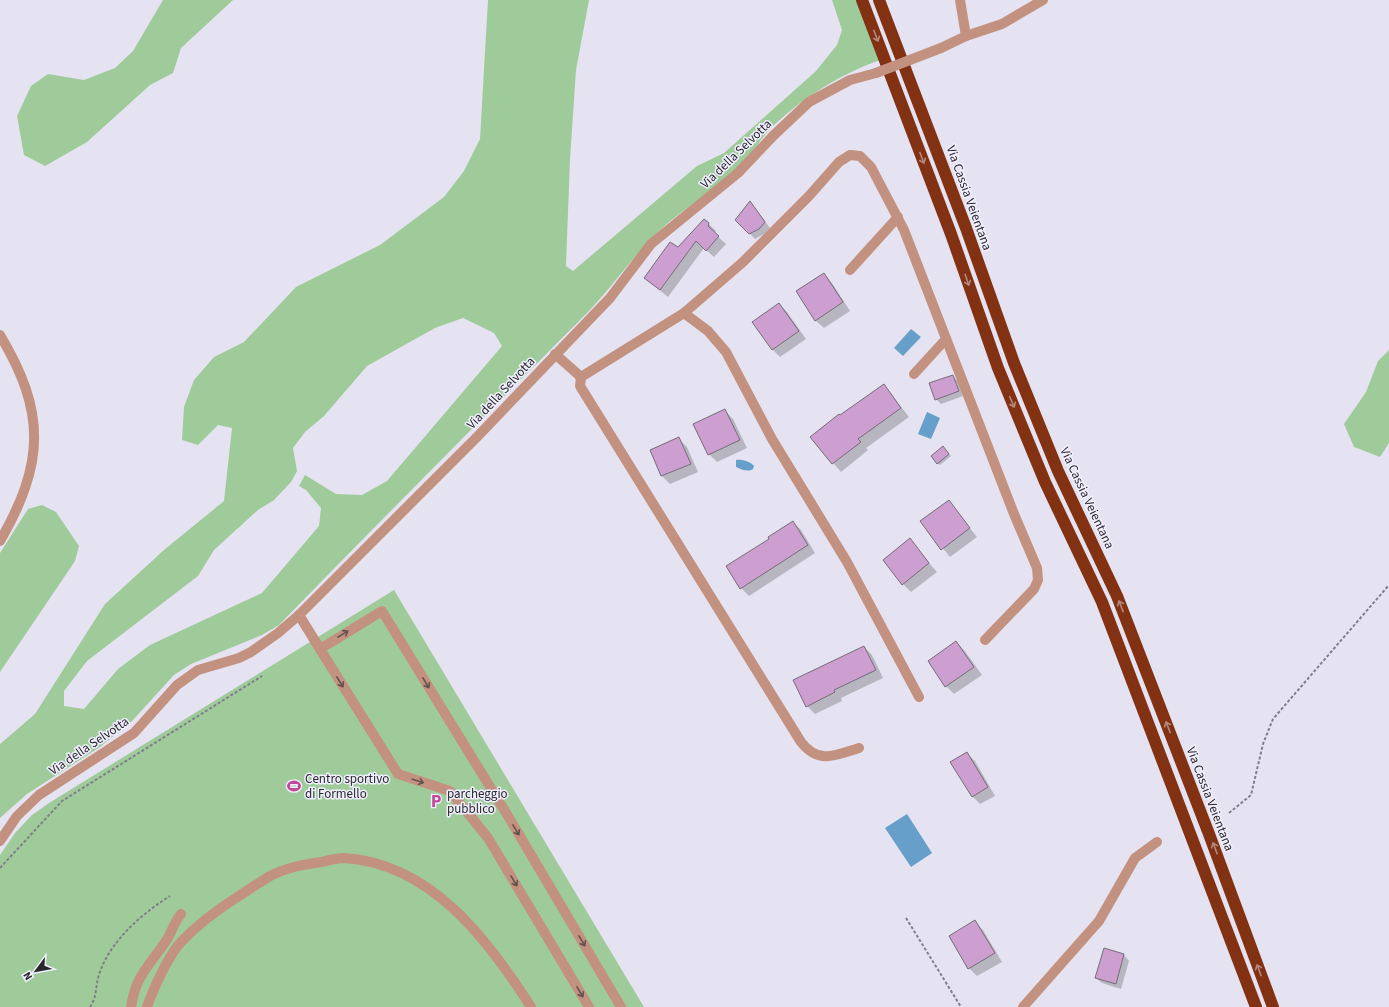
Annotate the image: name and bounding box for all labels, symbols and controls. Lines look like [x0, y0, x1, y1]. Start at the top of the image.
one-way arrow [873, 30, 881, 42]
street label: Via della Selvotta [696, 115, 776, 193]
street label: Via Cassia Veientana [942, 143, 996, 253]
one-way arrow [918, 152, 926, 164]
one-way arrow [963, 274, 971, 286]
street label: Via della Selvotta [463, 353, 539, 433]
one-way arrow [1009, 396, 1016, 408]
street label: Via Cassia Veientana [1056, 444, 1118, 552]
one-way arrow [1116, 600, 1124, 612]
one-way arrow [337, 630, 349, 638]
one-way arrow [337, 676, 345, 688]
one-way arrow [423, 677, 431, 689]
street label: Via della Selvotta [45, 713, 133, 779]
one-way arrow [1163, 722, 1171, 734]
street label: Via Cassia Veientana [1182, 744, 1238, 854]
place label: Centro sportivo di Formello [305, 770, 389, 803]
sports icon: Centro sportivo di Formello [286, 778, 302, 794]
one-way arrow [411, 778, 424, 785]
place label: parcheggio pubblico [447, 785, 508, 818]
parking icon: parcheggio pubblico [428, 793, 444, 809]
one-way arrow [512, 823, 520, 835]
one-way arrow [1210, 843, 1218, 855]
one-way arrow [510, 874, 518, 886]
one-way arrow [579, 935, 587, 947]
north arrow [16, 951, 56, 991]
one-way arrow [1255, 965, 1263, 977]
text: N [20, 969, 36, 983]
one-way arrow [576, 986, 584, 997]

